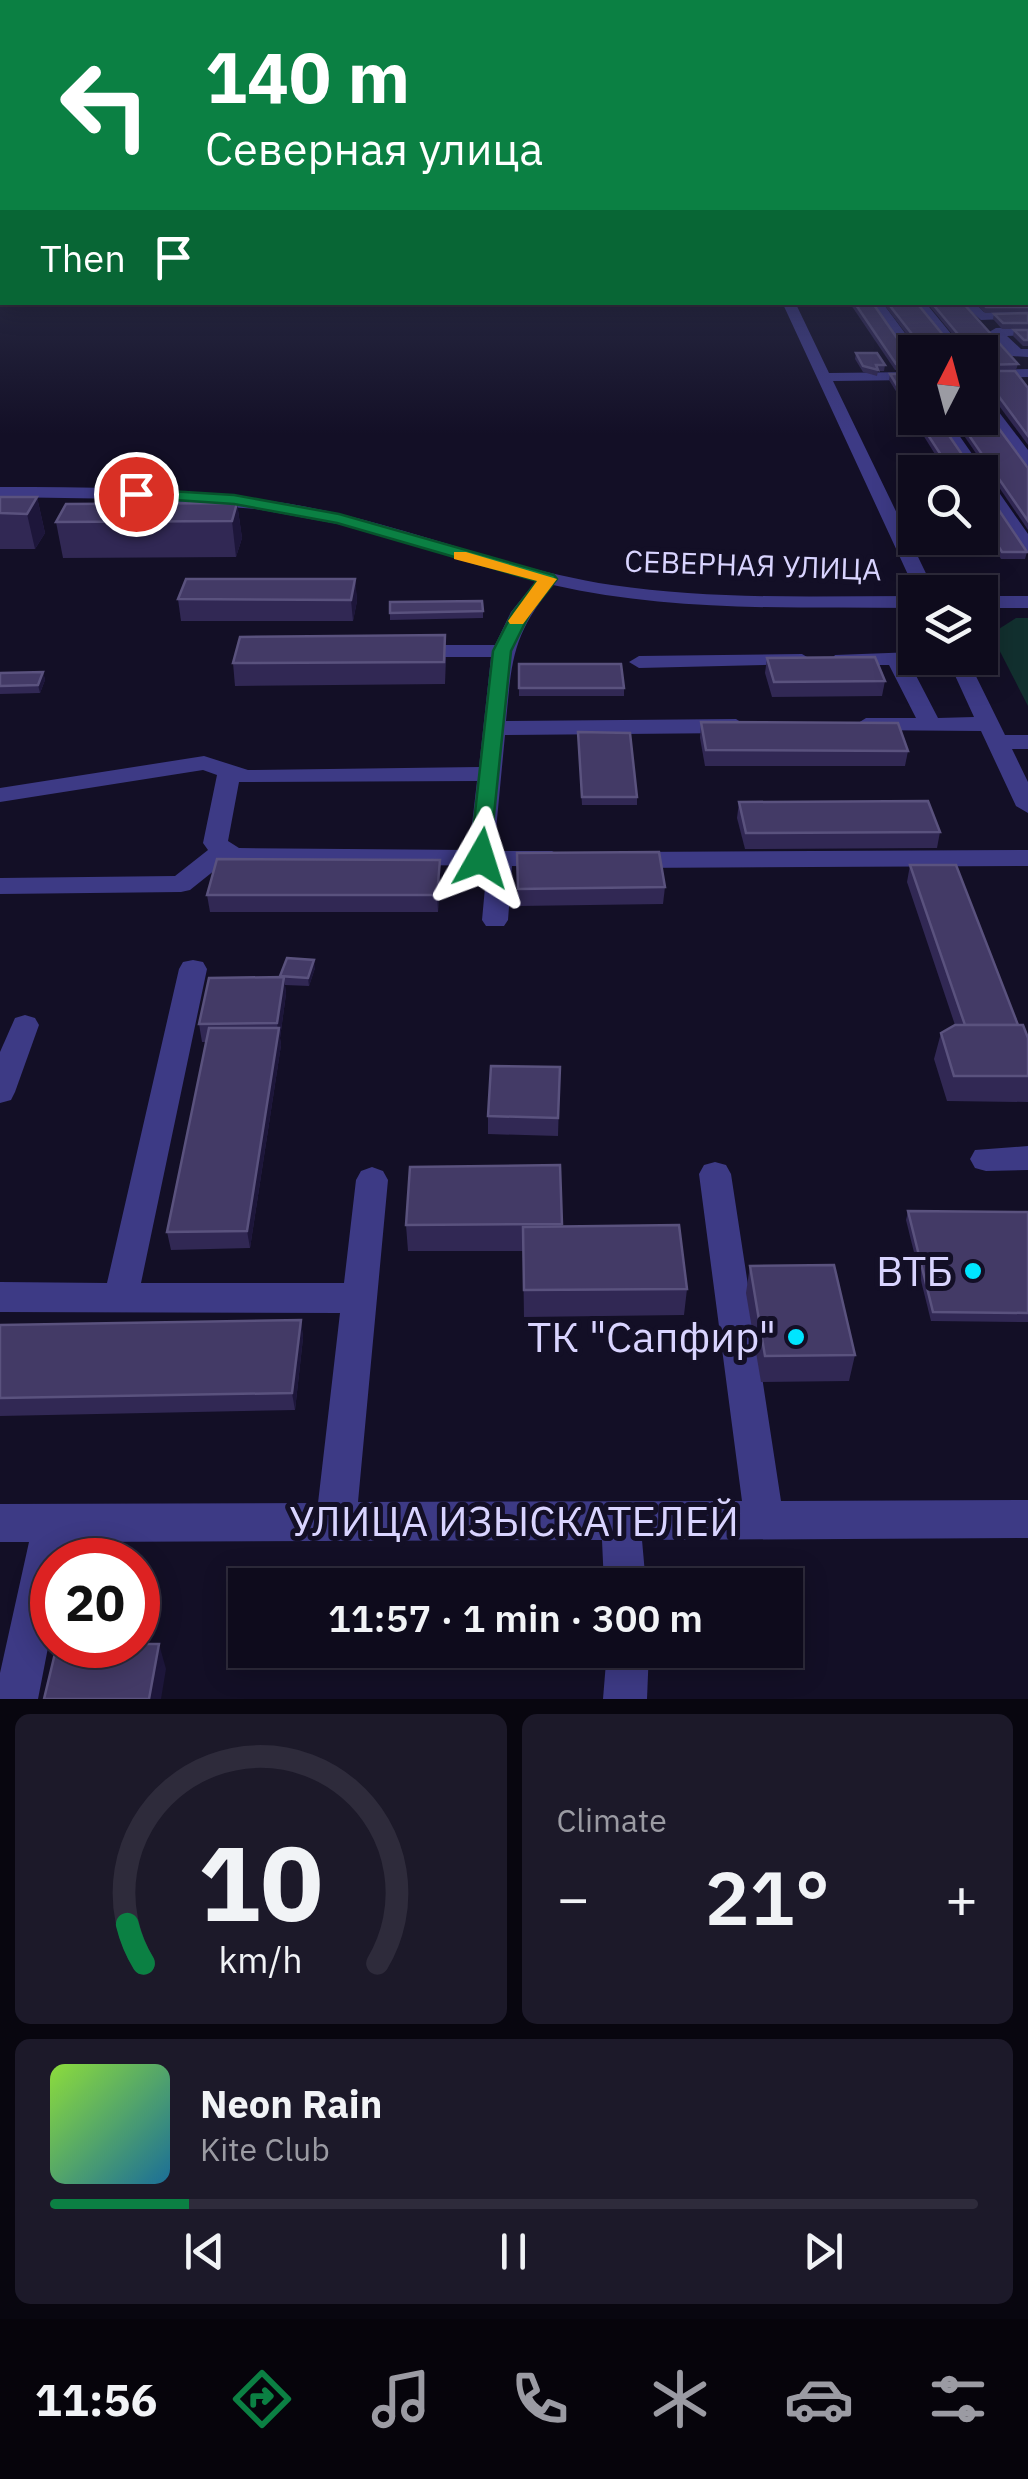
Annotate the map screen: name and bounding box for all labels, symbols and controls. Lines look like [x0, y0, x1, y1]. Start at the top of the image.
text: 140 m [205, 31, 410, 122]
icon: left [40, 40, 170, 170]
text: Северная улица [205, 119, 543, 177]
icon: arrive [146, 230, 201, 285]
text: Then [40, 233, 126, 282]
north arrow [898, 335, 998, 435]
map controls [898, 335, 998, 675]
pin [94, 452, 179, 537]
button: search [898, 455, 998, 555]
icon: arrive [109, 467, 164, 522]
street label: СЕВЕРНАЯ УЛИЦА [624, 541, 882, 588]
button: layers [898, 575, 998, 675]
position arrow [429, 806, 533, 910]
place label: ВТБ [876, 1243, 953, 1298]
marker: ВТБ [962, 1260, 984, 1282]
place label: ТК "Сапфир" [527, 1309, 776, 1364]
marker: ТК "Сапфир" [785, 1326, 807, 1348]
street label: УЛИЦА ИЗЫСКАТЕЛЕЙ [289, 1493, 739, 1548]
speed limit sign: 20 [30, 1538, 160, 1668]
text: 11:57 · 1 min · 300 m [328, 1593, 703, 1642]
text: Climate [557, 1799, 667, 1841]
text: 10 [198, 1814, 323, 1950]
text: 21° [705, 1848, 830, 1946]
text: − [557, 1862, 590, 1933]
text: + [945, 1862, 978, 1933]
text: km/h [219, 1936, 303, 1983]
text: Neon Rain [200, 2079, 382, 2128]
text: Kite Club [200, 2128, 330, 2170]
icon: previous [177, 2224, 232, 2279]
icon: pause [486, 2224, 541, 2279]
icon: next [796, 2224, 851, 2279]
icon: directions [227, 2364, 297, 2434]
icon: music [366, 2364, 436, 2434]
icon: phone [505, 2364, 575, 2434]
icon: climate [645, 2364, 715, 2434]
icon: car [784, 2364, 854, 2434]
icon: filters [923, 2364, 993, 2434]
text: 11:56 [35, 2370, 158, 2428]

